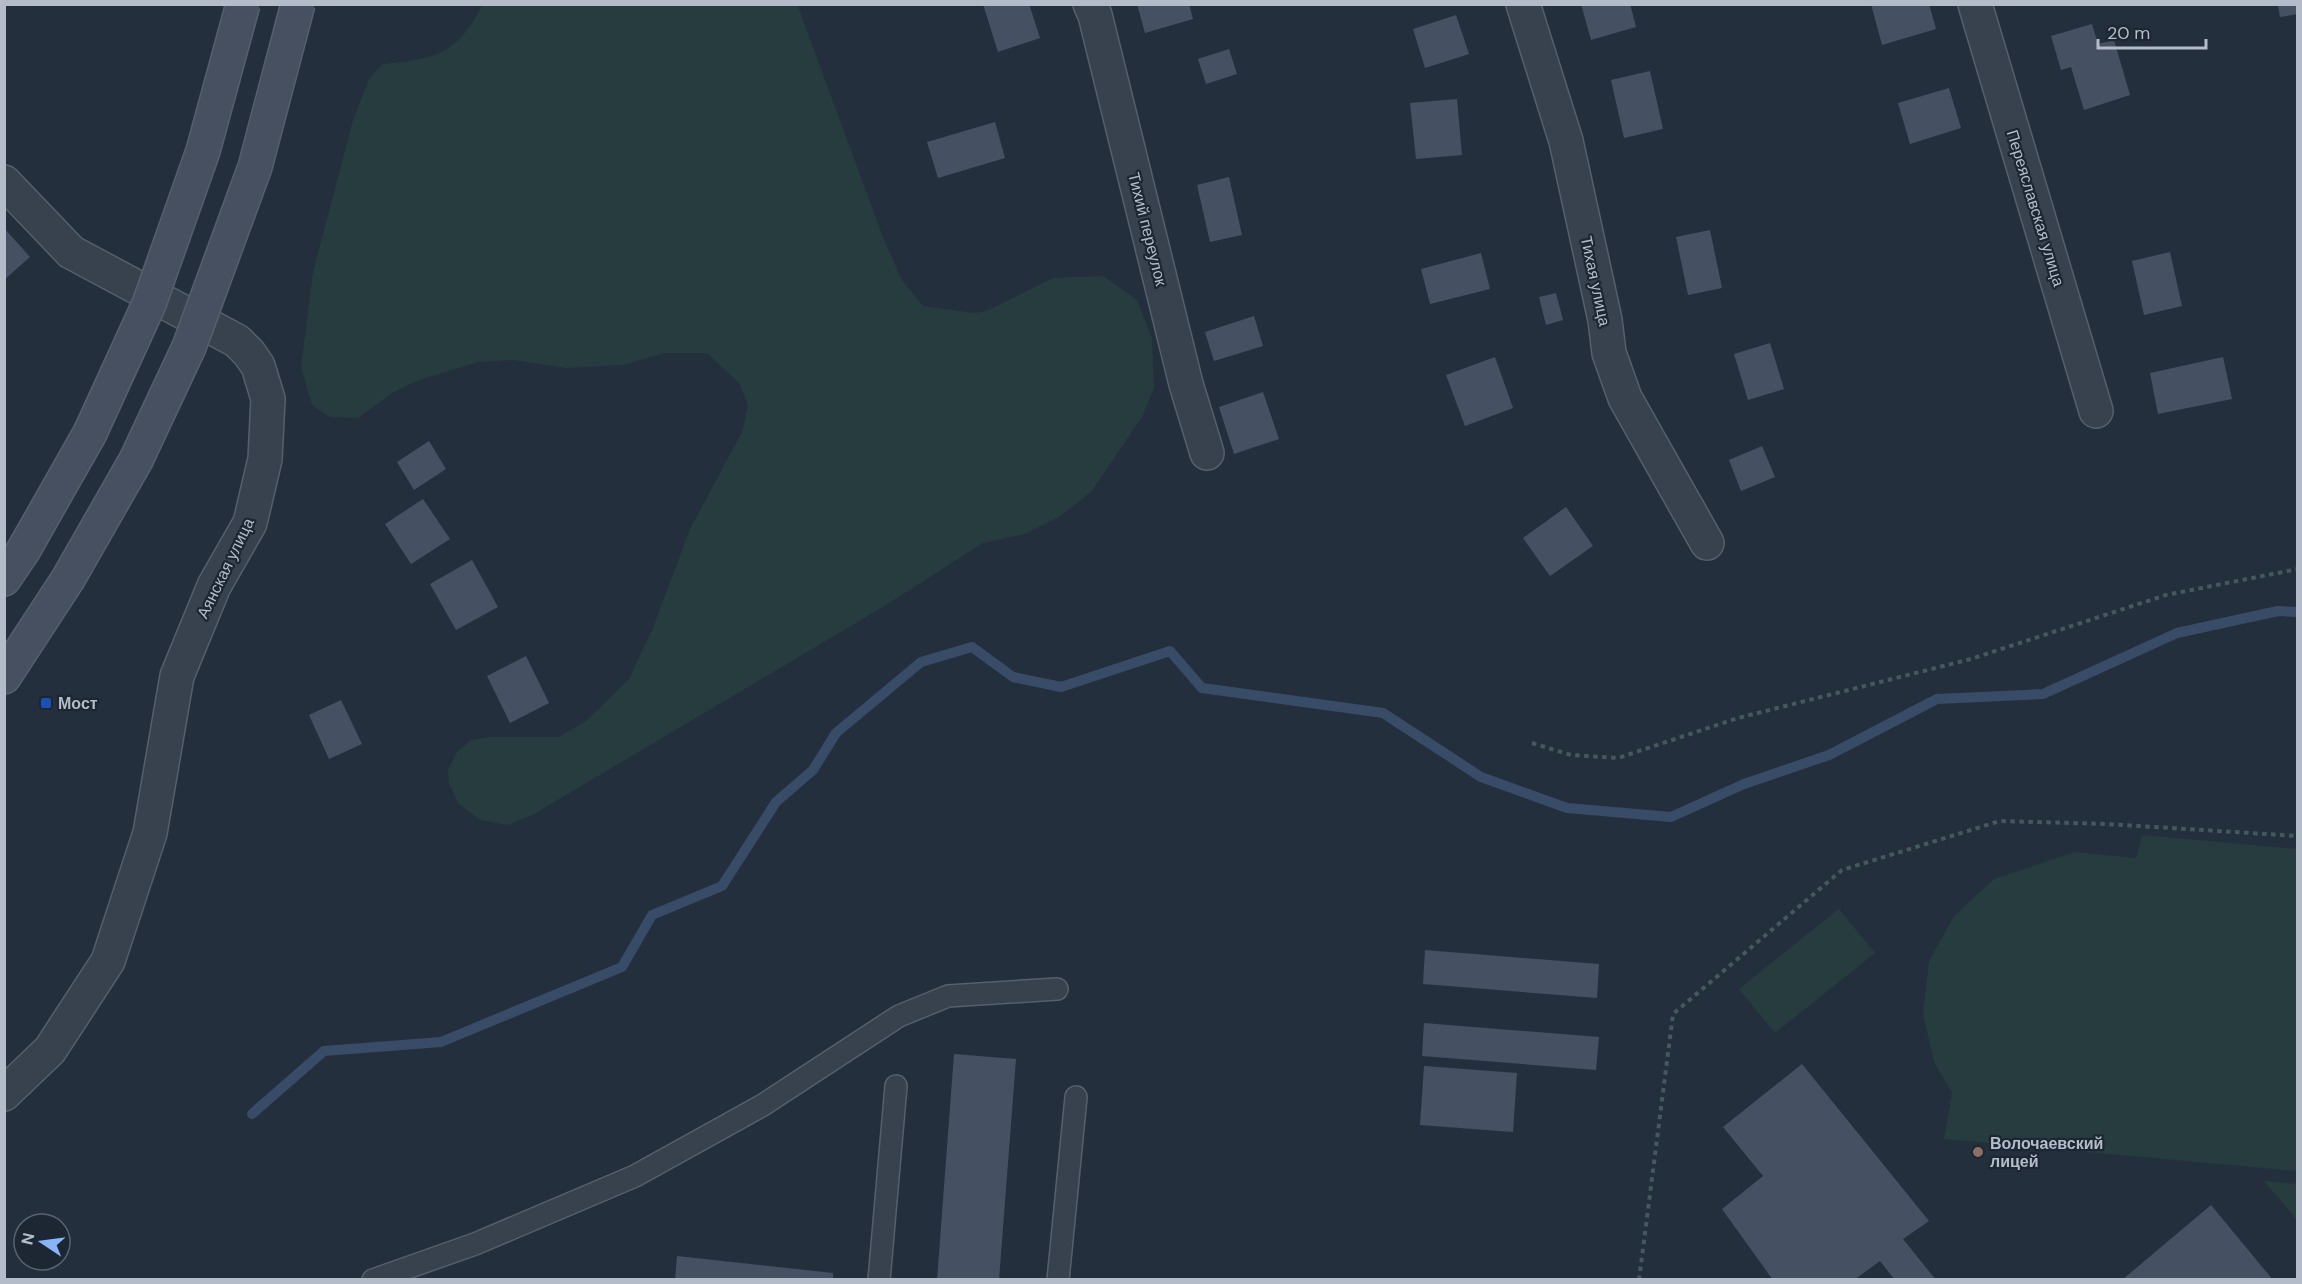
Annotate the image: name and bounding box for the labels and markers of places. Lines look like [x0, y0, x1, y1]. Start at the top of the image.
place label: Мост [58, 693, 98, 714]
marker: Мост [39, 696, 53, 710]
place label: Волочаевский лицей [1990, 1133, 2103, 1172]
marker: Волочаевский лицей [1971, 1145, 1985, 1159]

